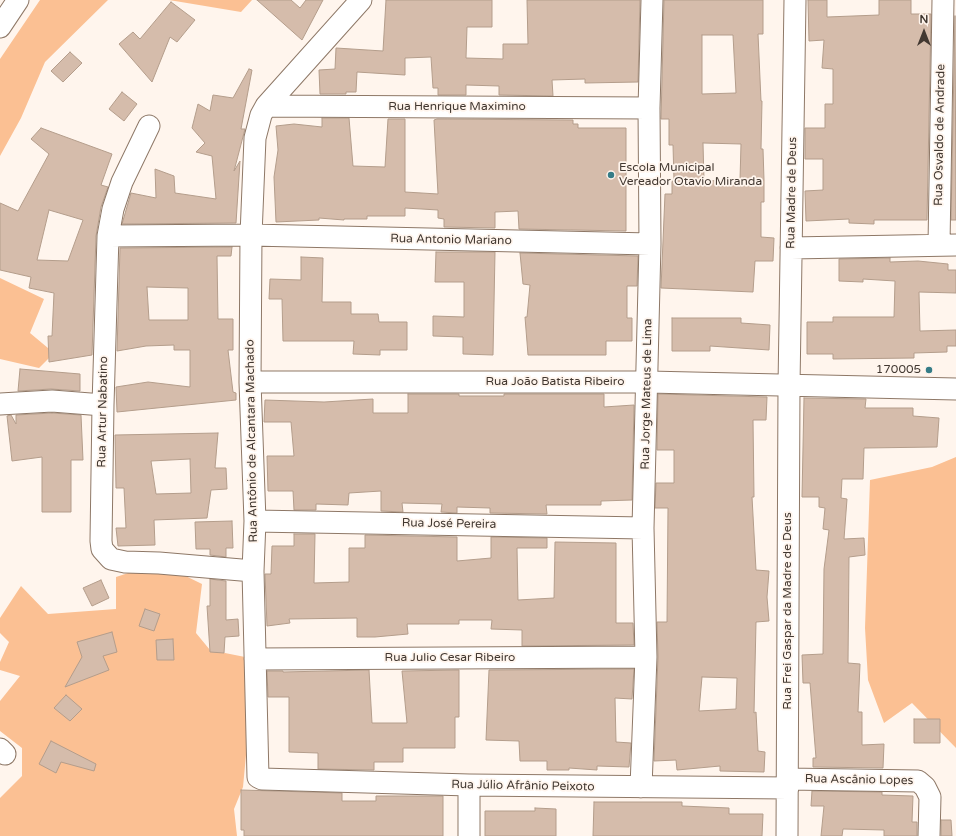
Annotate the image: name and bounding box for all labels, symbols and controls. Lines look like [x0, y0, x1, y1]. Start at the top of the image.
north arrow [904, 12, 944, 52]
text: N [920, 13, 928, 26]
street label: Rua Osvaldo de Andrade [932, 64, 948, 206]
street label: Rua Henrique Maximino [388, 100, 526, 114]
street label: Rua Madre de Deus [784, 137, 800, 249]
place label: Escola Municipal Vereador Otavio Miranda [619, 161, 762, 189]
marker: Escola Municipal Vereador Otavio Miranda [606, 170, 616, 180]
street label: Rua Antonio Mariano [390, 232, 512, 248]
street label: Rua Jorge Mateus de Lima [638, 318, 656, 470]
street label: Rua Antônio de Alcantara Machado [243, 339, 261, 543]
street label: Rua Artur Nabatino [95, 356, 111, 468]
place label: 170005 [876, 363, 921, 377]
marker: 170005 [924, 365, 934, 375]
street label: Rua João Batista Ribeiro [485, 375, 625, 389]
street label: Rua Frei Gaspar da Madre de Deus [781, 512, 795, 710]
street label: Rua José Pereira [402, 516, 496, 532]
street label: Rua Julio Cesar Ribeiro [385, 651, 515, 665]
street label: Rua Ascânio Lopes [805, 772, 913, 788]
street label: Rua Júlio Afrânio Peixoto [451, 778, 595, 794]

